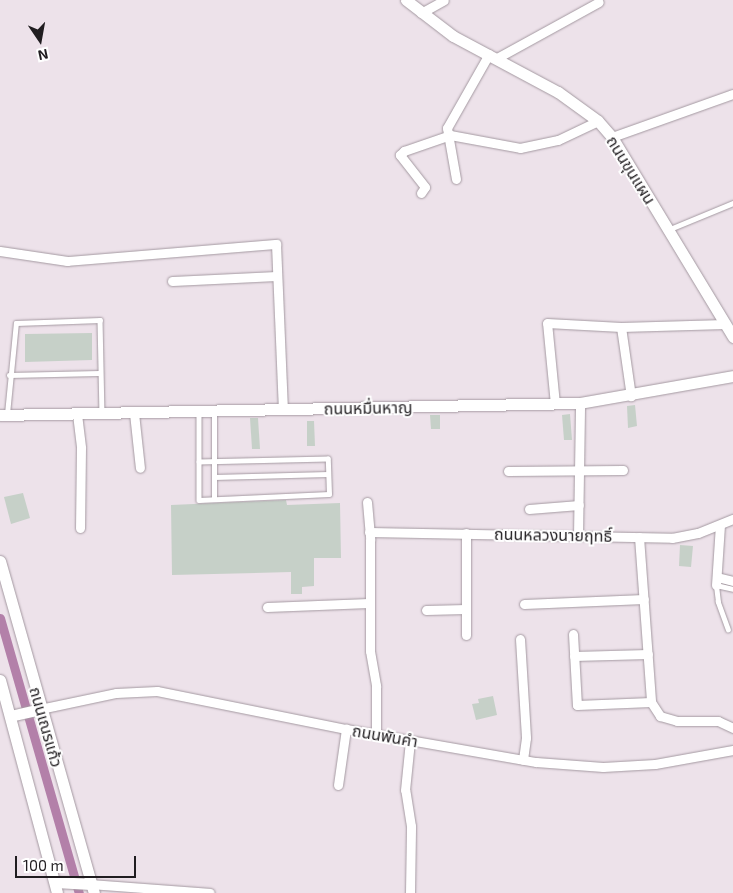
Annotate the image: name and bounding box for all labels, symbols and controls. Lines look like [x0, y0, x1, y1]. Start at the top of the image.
north arrow [15, 15, 65, 65]
text: N [37, 46, 50, 65]
street label: ถนนขุนแผน [602, 132, 660, 208]
street label: ถนนหมื่นหาญ [323, 398, 413, 418]
street label: ถนนหลวงนายฤทธิ์ [494, 524, 612, 546]
street label: ถนนเณรแก้ว [25, 685, 67, 769]
street label: ถนนพันคำ [351, 721, 419, 751]
scale bar [18, 846, 139, 878]
text: 100 m [23, 856, 64, 874]

